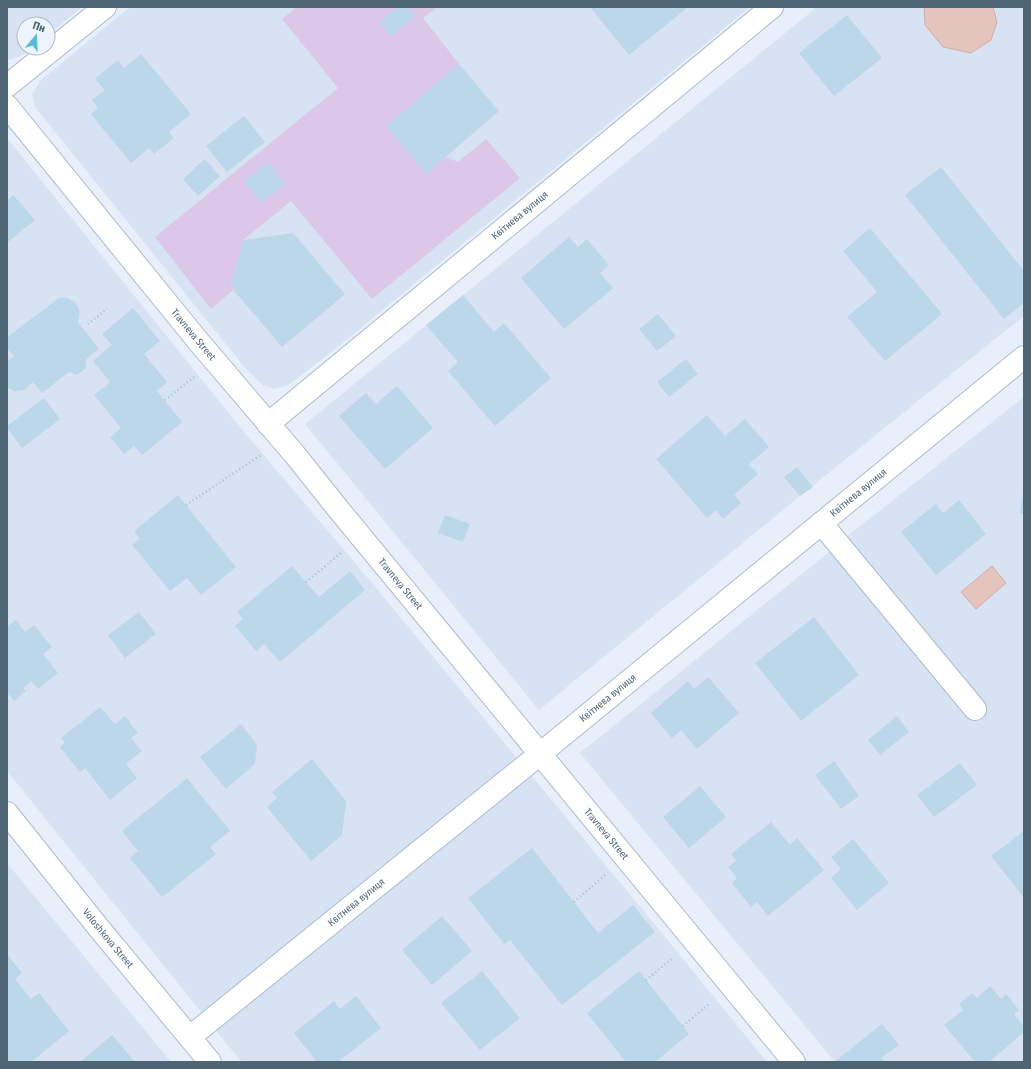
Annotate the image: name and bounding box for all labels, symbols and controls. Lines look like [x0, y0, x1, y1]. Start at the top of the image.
north arrow [16, 16, 56, 56]
text: Пн [31, 19, 47, 35]
street label: Квітнева вулиця [489, 189, 551, 242]
street label: Travneva Street [168, 307, 218, 364]
street label: Квітнева вулиця [828, 466, 889, 519]
street label: Travneva Street [375, 556, 425, 613]
street label: Квітнева вулиця [577, 672, 639, 725]
street label: Travneva Street [581, 806, 631, 863]
street label: Квітнева вулиця [326, 876, 387, 929]
street label: Voloshkova Street [80, 906, 136, 971]

